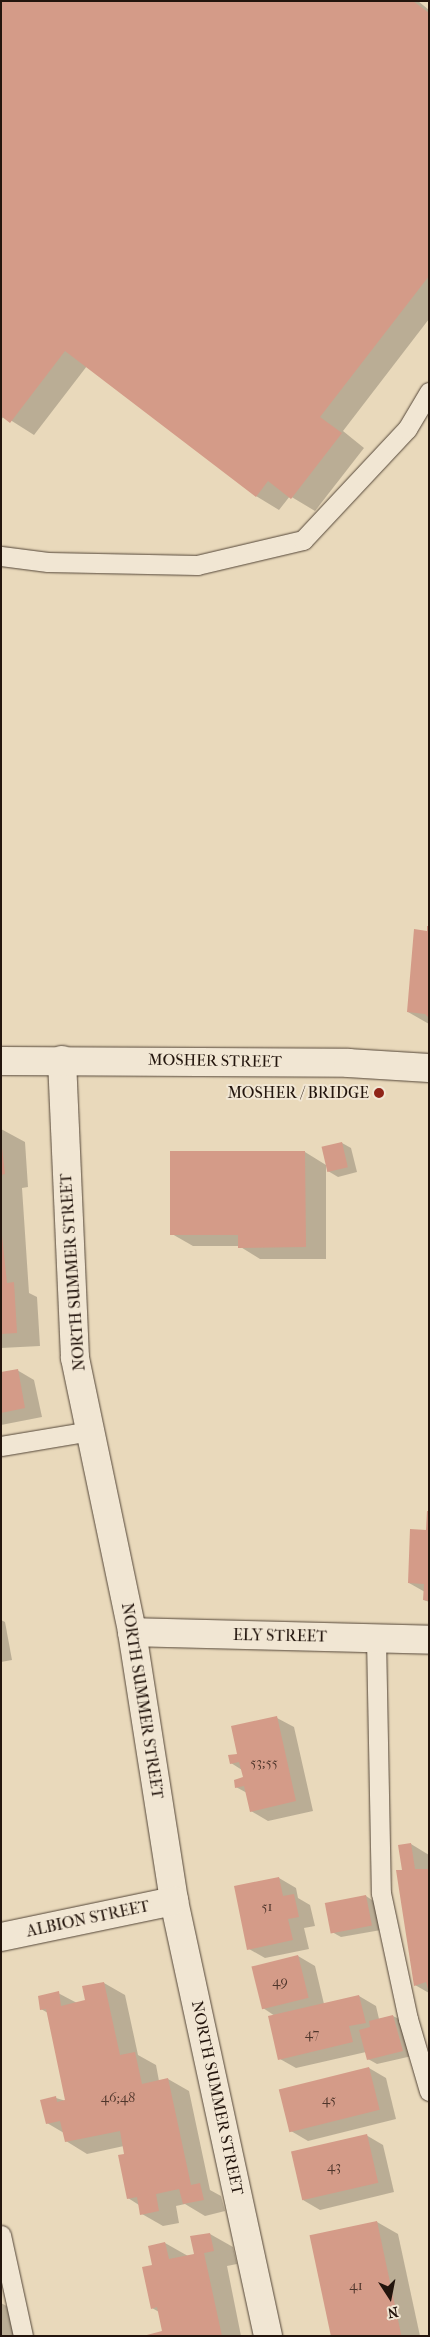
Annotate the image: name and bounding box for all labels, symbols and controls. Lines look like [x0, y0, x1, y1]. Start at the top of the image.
street label: MOSHER STREET [148, 1050, 282, 1072]
place label: MOSHER / BRIDGE [227, 1083, 369, 1103]
marker: MOSHER / BRIDGE [373, 1087, 385, 1099]
street label: NORTH SUMMER STREET [57, 1172, 89, 1372]
street label: NORTH SUMMER STREET [117, 1602, 167, 1800]
street label: ELY STREET [233, 1626, 327, 1646]
house number: 53;55 [250, 1755, 278, 1771]
street label: ALBION STREET [25, 1897, 151, 1941]
house number: 51 [261, 1899, 273, 1915]
house number: 49 [272, 1974, 288, 1990]
street label: NORTH SUMMER STREET [187, 1999, 247, 2197]
house number: 47 [305, 2026, 319, 2042]
house number: 46;48 [101, 2090, 135, 2106]
house number: 45 [322, 2092, 336, 2108]
house number: 43 [327, 2159, 341, 2175]
north arrow [365, 2272, 415, 2322]
house number: 41 [349, 2278, 363, 2294]
text: N [386, 2303, 400, 2322]

